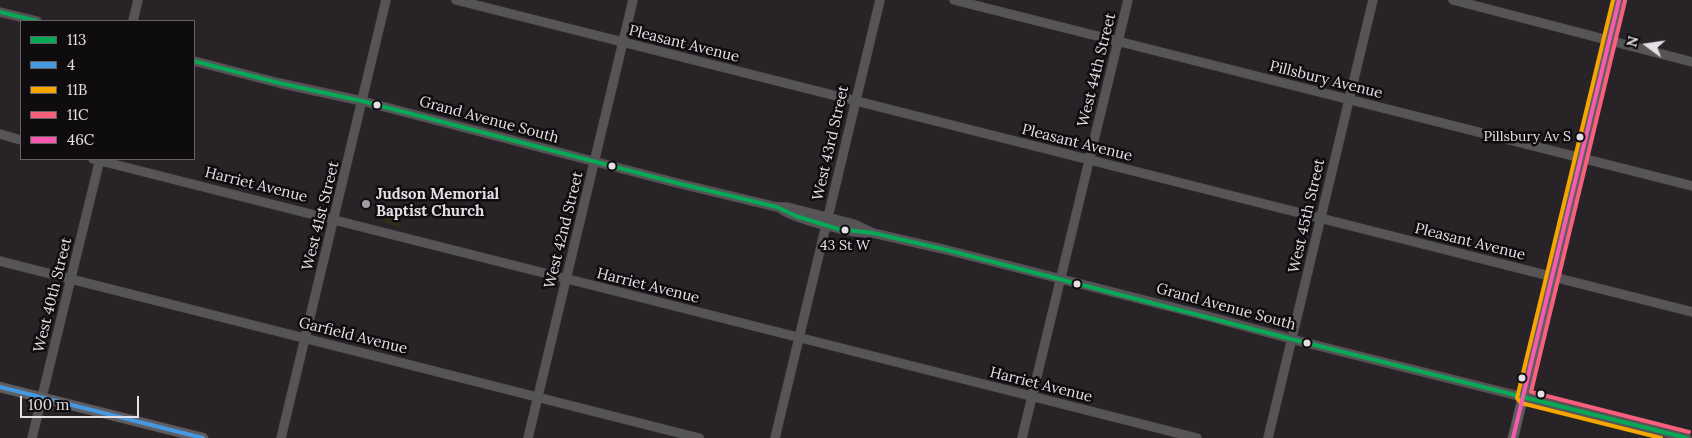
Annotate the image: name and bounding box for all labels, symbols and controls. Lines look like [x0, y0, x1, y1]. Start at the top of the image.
street label: West 44th Street [1074, 11, 1120, 129]
legend [20, 20, 195, 160]
north arrow [1622, 20, 1672, 70]
street label: Pleasant Avenue [627, 22, 741, 66]
text: 113 [67, 30, 86, 49]
text: N [1622, 34, 1642, 49]
text: 4 [67, 55, 75, 74]
street label: Pillsbury Avenue [1268, 57, 1384, 103]
text: 11B [67, 80, 87, 99]
street label: West 43rd Street [809, 84, 853, 202]
street label: Grand Avenue South [417, 93, 561, 147]
unlabelled marker [372, 100, 382, 110]
text: 11C [67, 105, 88, 124]
street label: Pleasant Avenue [1020, 121, 1134, 165]
place label: Pillsbury Av S [1483, 129, 1571, 145]
text: 46C [67, 130, 94, 149]
marker: Pillsbury Av S [1575, 132, 1585, 142]
street label: West 45th Street [1285, 157, 1329, 275]
street label: West 41st Street [299, 159, 343, 273]
unlabelled marker [607, 161, 617, 171]
street label: Harriet Avenue [203, 164, 309, 206]
street label: West 42nd Street [541, 170, 587, 290]
place label: Judson Memorial Baptist Church [376, 186, 499, 221]
marker: Judson Memorial Baptist Church [360, 198, 372, 210]
street label: Pleasant Avenue [1413, 220, 1527, 264]
marker: 43 St W [840, 225, 850, 235]
street label: West 40th Street [30, 236, 76, 354]
place label: 43 St W [820, 238, 870, 254]
street label: Harriet Avenue [595, 265, 701, 307]
unlabelled marker [1072, 279, 1082, 289]
street label: Grand Avenue South [1154, 280, 1298, 334]
street label: Garfield Avenue [297, 314, 409, 358]
unlabelled marker [1302, 338, 1312, 348]
street label: Harriet Avenue [988, 364, 1094, 406]
unlabelled marker [1517, 373, 1527, 383]
scale bar [22, 386, 141, 418]
unlabelled marker [1536, 389, 1546, 399]
text: 100 m [28, 395, 69, 414]

